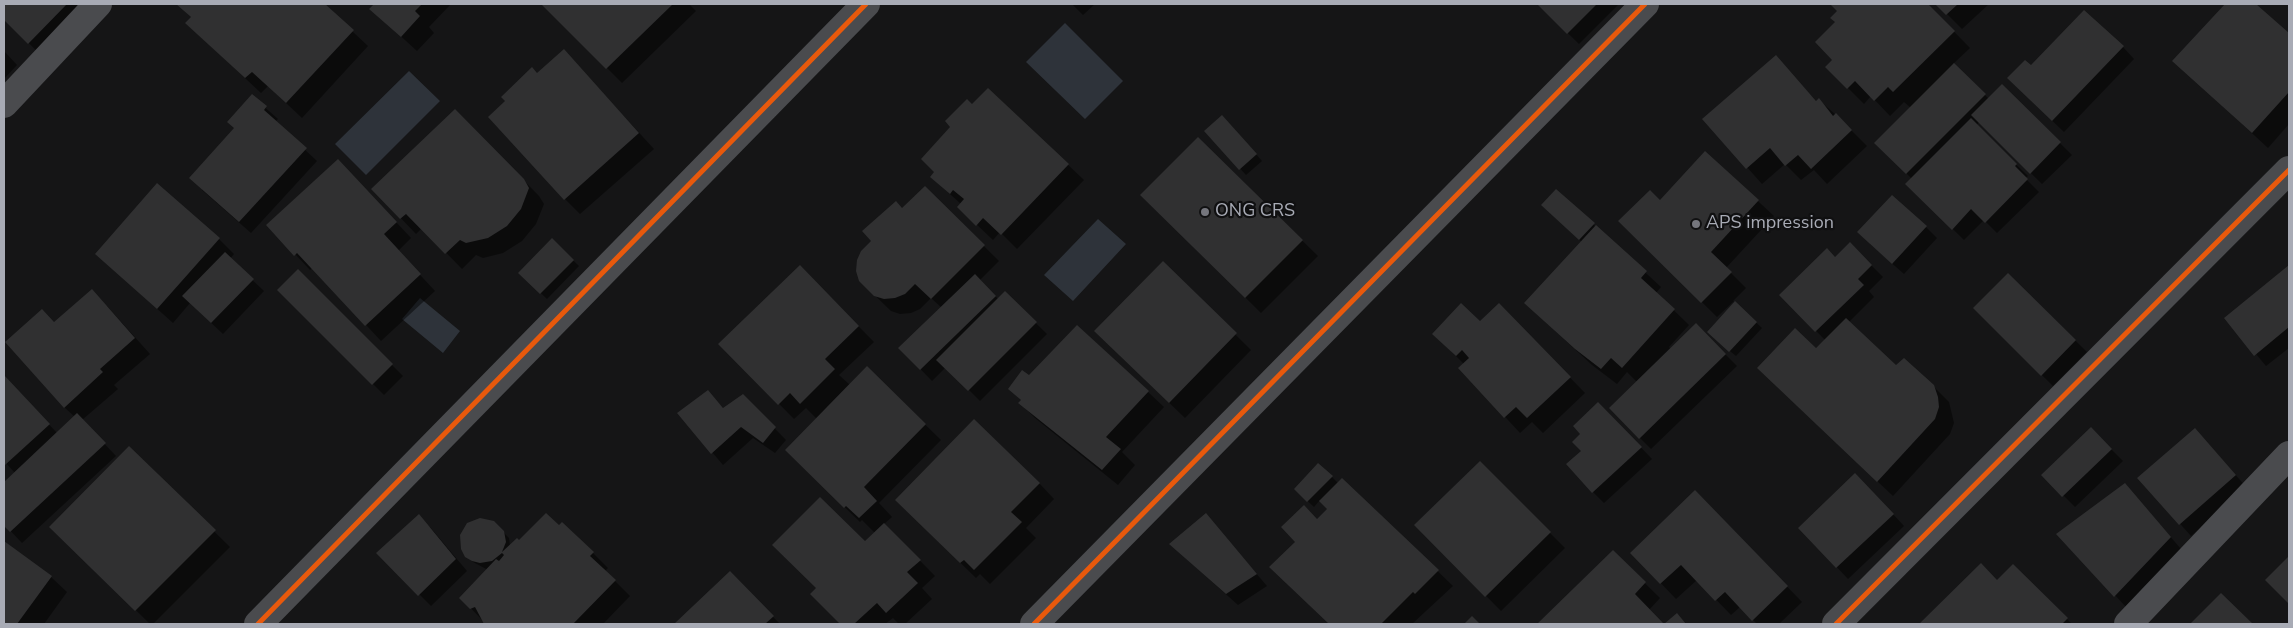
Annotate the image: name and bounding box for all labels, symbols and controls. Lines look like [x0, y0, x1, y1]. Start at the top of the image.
place label: ONG CRS [1215, 201, 1295, 223]
marker: ONG CRS [1199, 206, 1211, 218]
place label: APS impression [1706, 213, 1834, 235]
marker: APS impression [1690, 218, 1702, 230]

